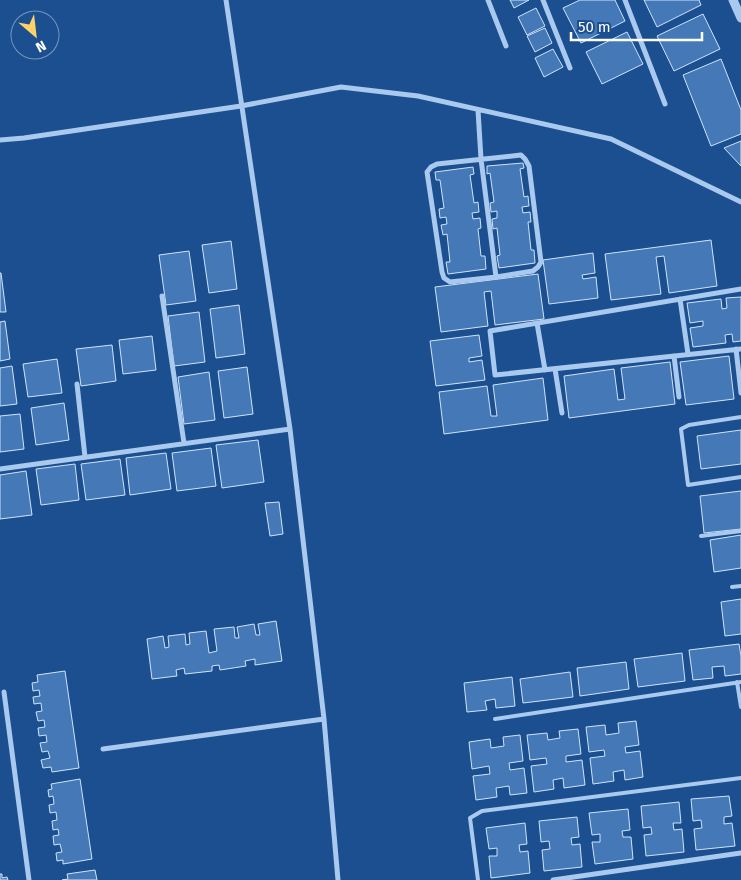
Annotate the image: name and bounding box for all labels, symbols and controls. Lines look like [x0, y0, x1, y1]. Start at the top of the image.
north arrow [10, 10, 60, 60]
scale bar [571, 10, 702, 42]
text: 50 m [578, 18, 611, 36]
text: N [33, 36, 49, 56]

